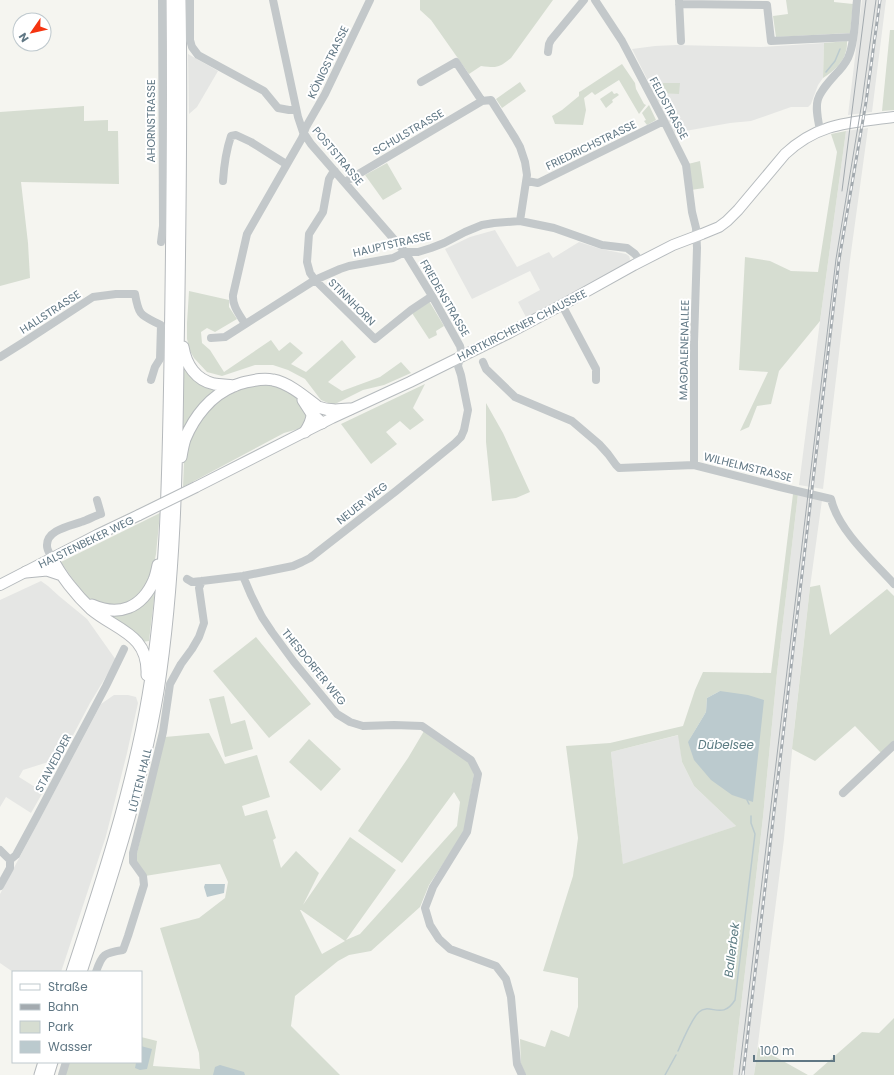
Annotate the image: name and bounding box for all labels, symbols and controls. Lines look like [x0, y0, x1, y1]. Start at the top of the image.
north arrow [12, 12, 52, 52]
street label: KÖNIGSTRASSE [303, 23, 353, 101]
text: N [15, 30, 33, 45]
street label: FELDSTRASSE [646, 74, 692, 142]
street label: AHORNSTRASSE [143, 79, 159, 163]
street label: SCHULSTRASSE [369, 105, 447, 159]
street label: FRIEDRICHSTRASSE [543, 116, 639, 174]
street label: POSTSTRASSE [309, 123, 367, 189]
street label: HAUPTSTRASSE [351, 227, 433, 261]
street label: FRIEDENSTRASSE [416, 256, 474, 340]
street label: STINNHORN [325, 275, 379, 329]
street label: HARTKIRCHENER CHAUSSEE [454, 285, 590, 365]
street label: HALLSTRASSE [16, 286, 84, 338]
street label: MAGDALENENALLEE [675, 300, 693, 400]
street label: WILHELMSTRASSE [702, 448, 794, 486]
street label: NEUER WEG [333, 478, 391, 528]
street label: HALSTENBEKER WEG [35, 512, 137, 572]
street label: THESDORFER WEG [278, 625, 350, 709]
street label: STAWEDDER [31, 731, 75, 795]
water label: Dübelsee [698, 736, 754, 753]
street label: LÜTTEN HALL [124, 746, 156, 813]
water label: Ballerbek [720, 921, 743, 978]
legend [12, 971, 142, 1063]
text: Straße [48, 978, 88, 995]
text: Bahn [48, 998, 79, 1015]
text: Park [48, 1018, 75, 1035]
scale bar [754, 1037, 834, 1063]
text: Wasser [48, 1038, 93, 1055]
text: 100 m [760, 1042, 794, 1059]

